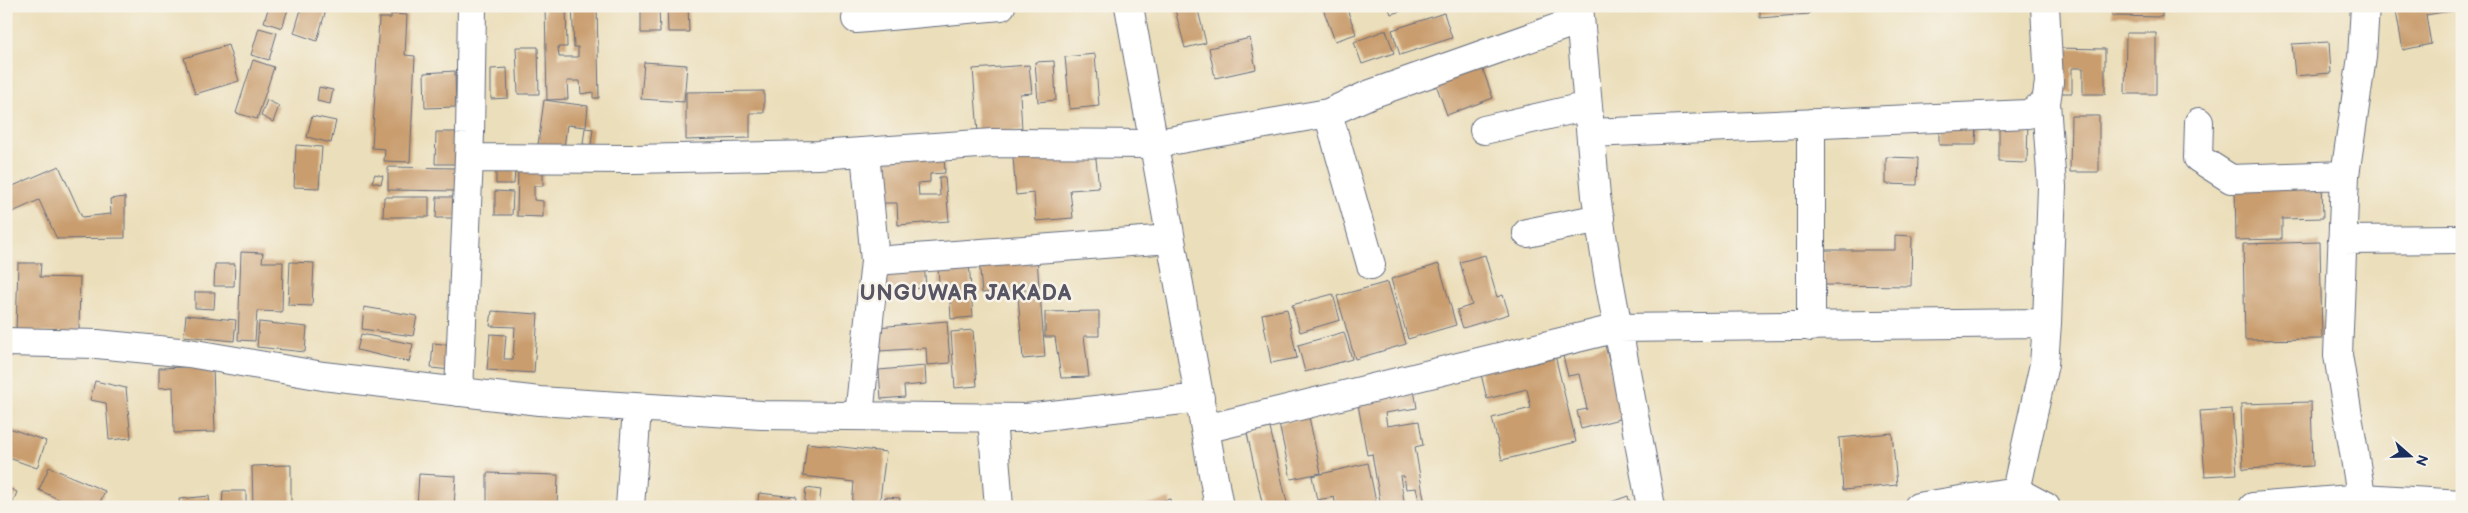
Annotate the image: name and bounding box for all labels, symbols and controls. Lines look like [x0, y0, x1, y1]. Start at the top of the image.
district label: UNGUWAR JAKADA [860, 280, 1072, 307]
north arrow [2386, 430, 2436, 480]
text: N [2412, 452, 2432, 468]

